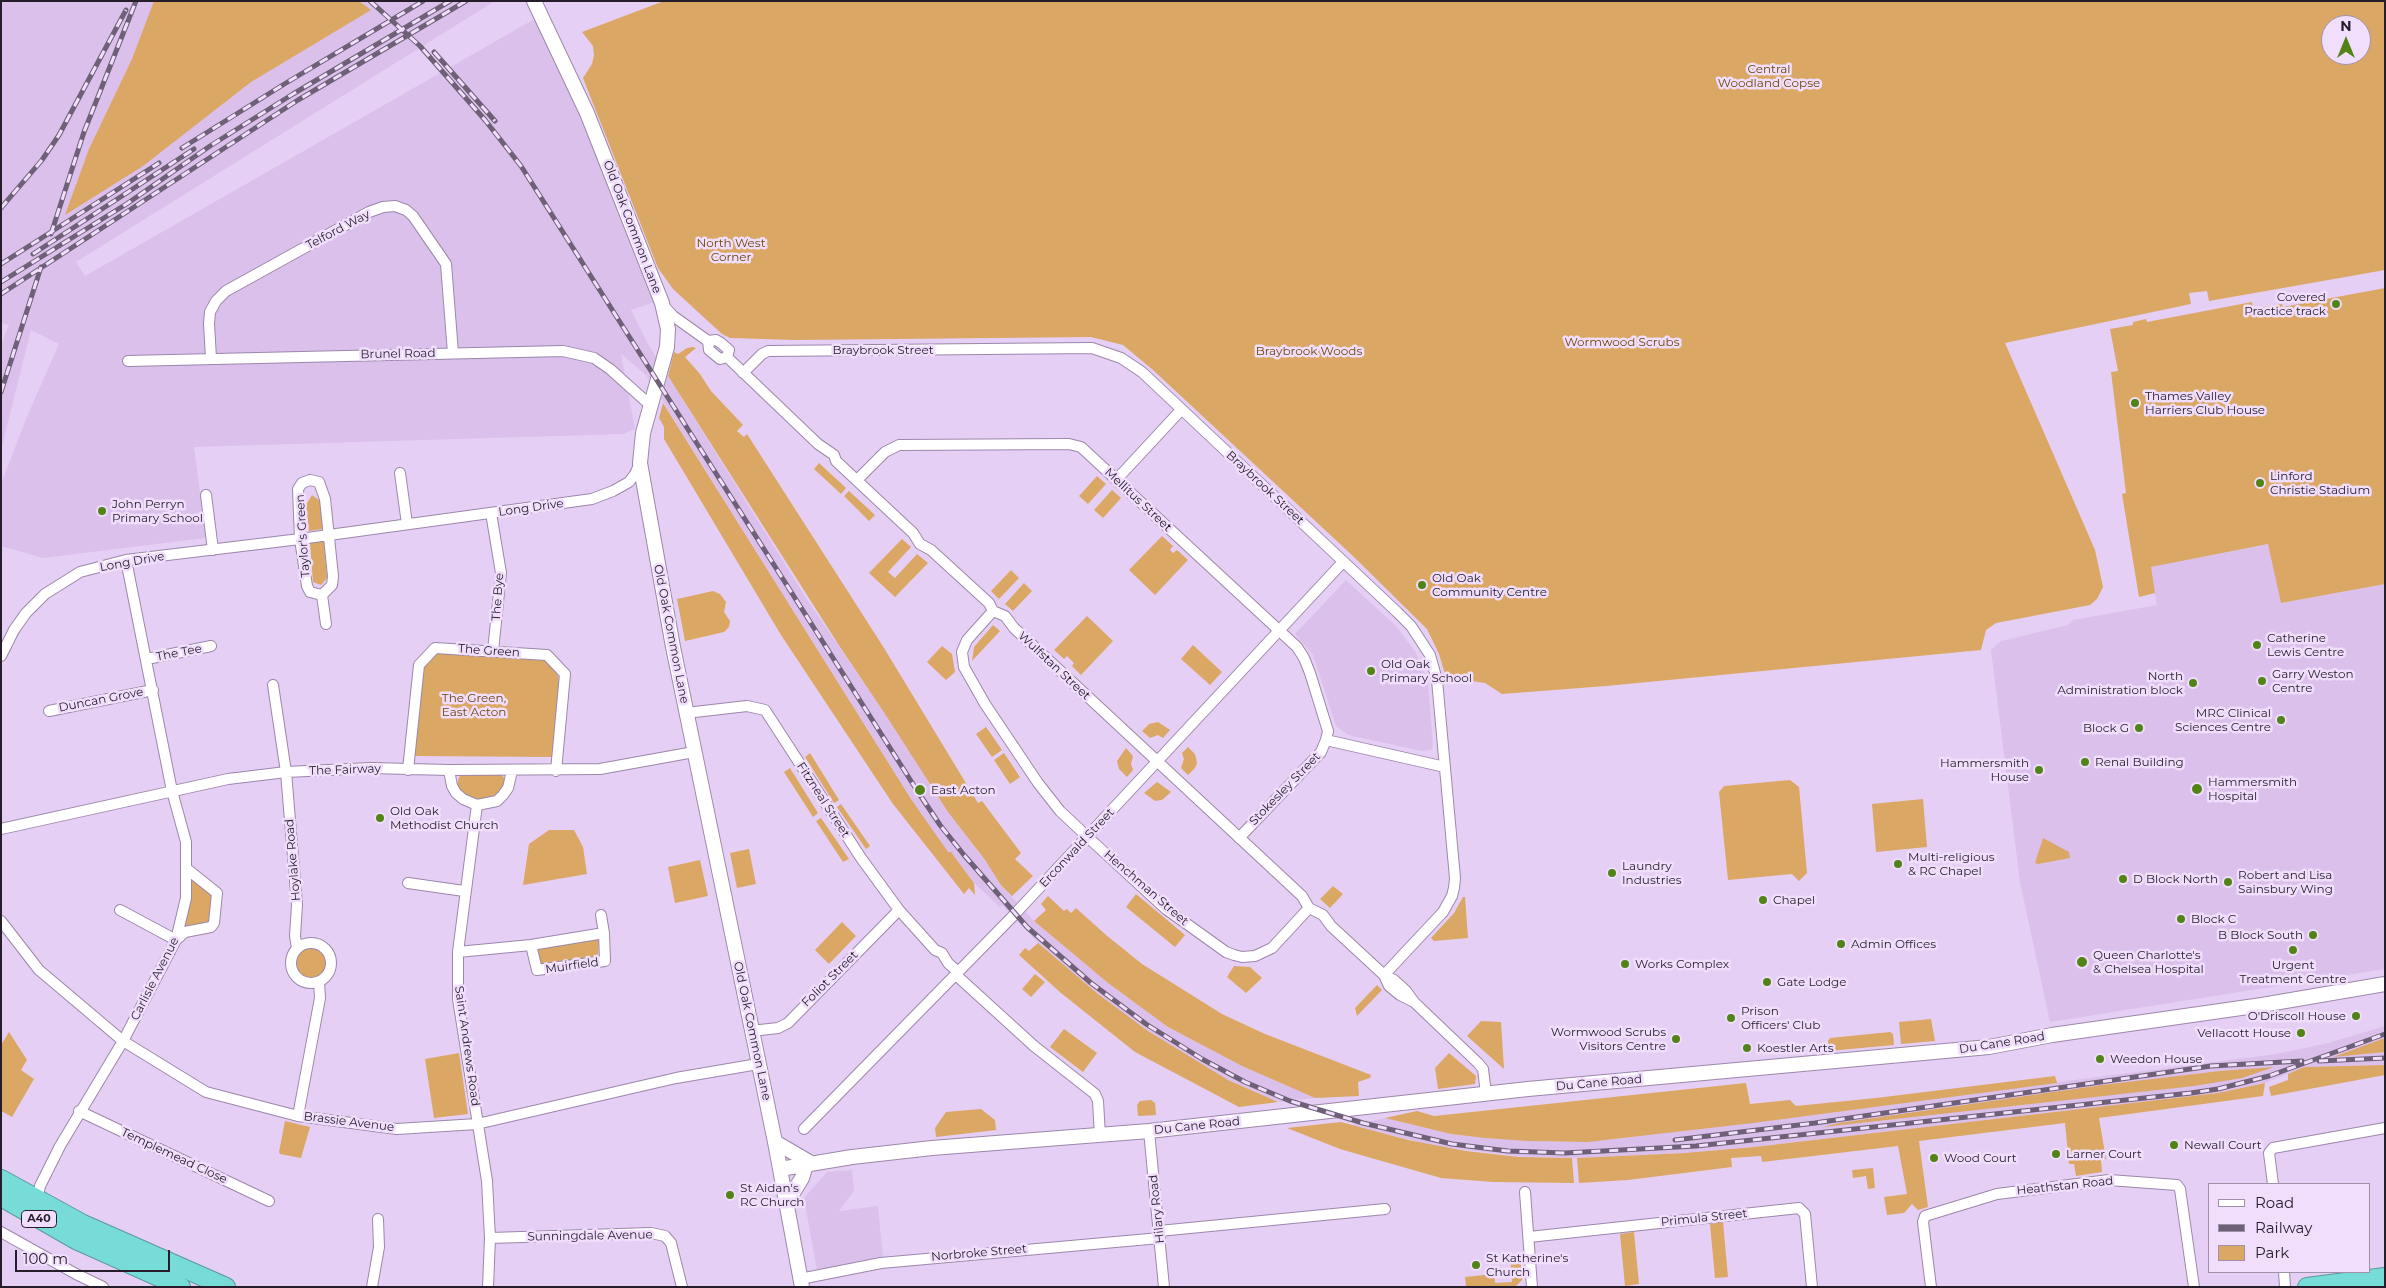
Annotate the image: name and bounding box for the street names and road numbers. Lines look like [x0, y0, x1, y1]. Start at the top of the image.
street label: Old Oak Common Lane [600, 158, 664, 296]
street label: Telford Way [304, 207, 372, 253]
street label: Braybrook Street [832, 343, 934, 357]
street label: Brunel Road [360, 346, 436, 362]
street label: Braybrook Street [1223, 448, 1307, 528]
street label: Mellitus Street [1101, 465, 1175, 535]
street label: Taylor's Green [293, 494, 313, 578]
street label: Long Drive [498, 496, 564, 520]
street label: Long Drive [99, 549, 165, 575]
street label: Old Oak Common Lane [650, 563, 692, 705]
street label: The Bye [489, 573, 507, 621]
street label: Wulfstan Street [1015, 629, 1093, 703]
street label: The Tee [155, 642, 203, 664]
street label: The Green [458, 642, 520, 660]
street label: Duncan Grove [57, 685, 145, 715]
street label: Stokesley Street [1247, 750, 1323, 828]
street label: Fitzneal Street [793, 760, 853, 840]
street label: The Fairway [309, 762, 381, 778]
street label: Erconwald Street [1037, 805, 1117, 891]
street label: Hoylake Road [282, 818, 304, 902]
street label: Henchman Street [1101, 847, 1191, 929]
street label: Carlisle Avenue [128, 935, 182, 1023]
street label: Foliot Street [799, 948, 861, 1010]
street label: Muirfield [544, 955, 600, 977]
street label: Old Oak Common Lane [730, 960, 774, 1102]
street label: Saint Andrews Road [451, 985, 483, 1107]
street label: Du Cane Road [1958, 1029, 2046, 1057]
street label: Du Cane Road [1555, 1072, 1643, 1094]
street label: Brassie Avenue [303, 1109, 395, 1135]
street label: Du Cane Road [1153, 1114, 1241, 1138]
street label: Templemead Close [119, 1125, 229, 1187]
street label: Hilary Road [1146, 1174, 1168, 1244]
street label: Heathstan Road [2016, 1174, 2114, 1198]
street label: Primula Street [1660, 1206, 1748, 1230]
road number: A40 [22, 1210, 56, 1228]
street label: Sunningdale Avenue [527, 1228, 653, 1244]
street label: Norbroke Street [931, 1242, 1027, 1264]

